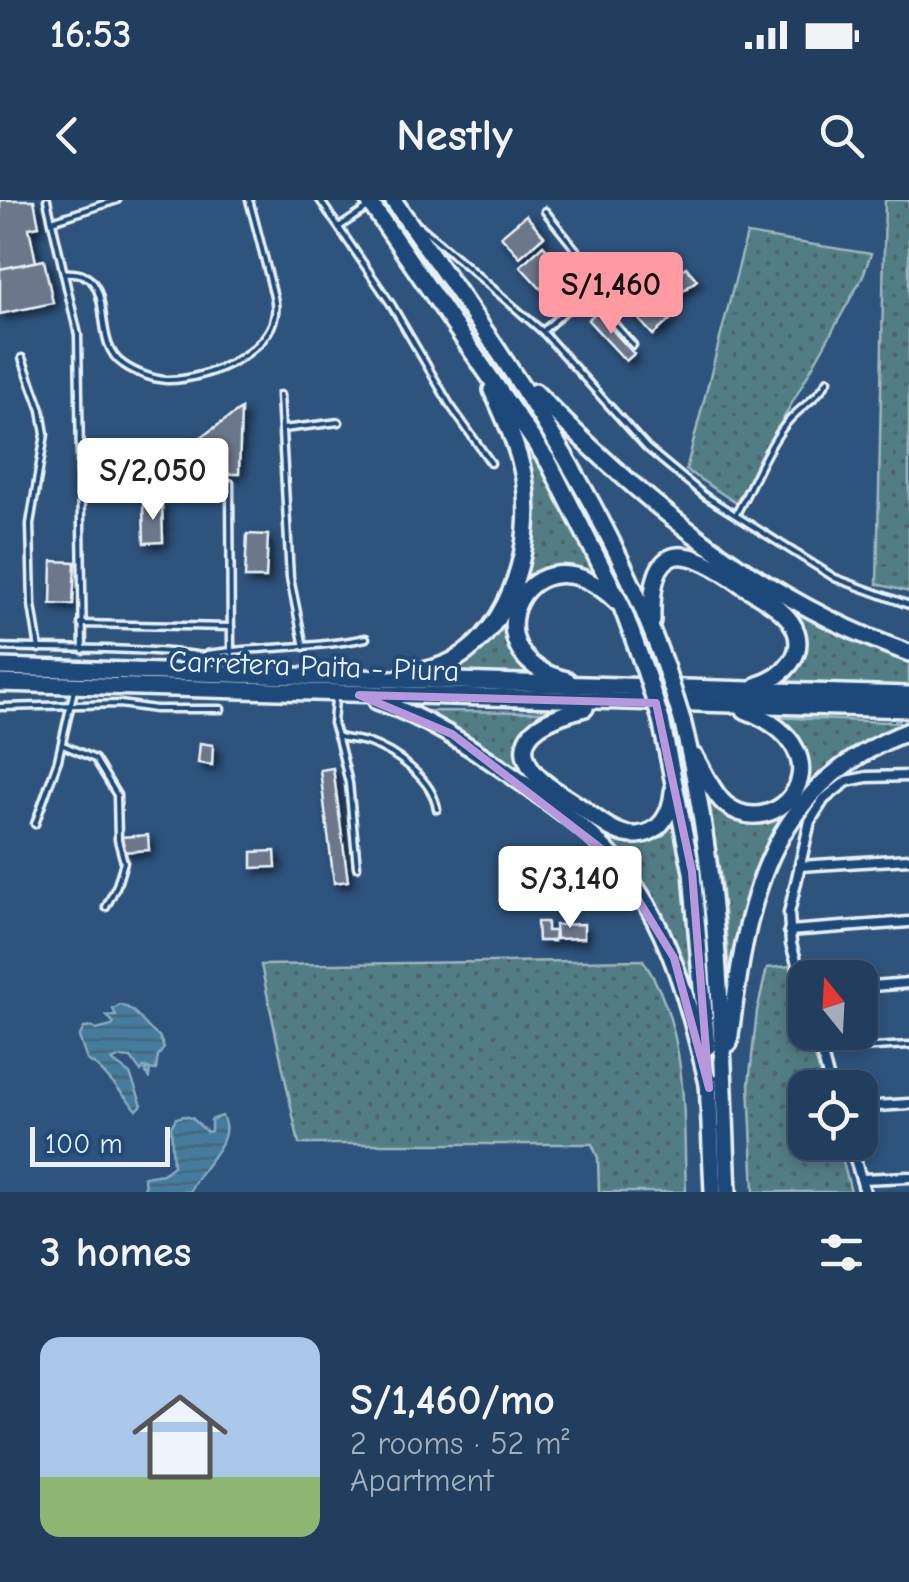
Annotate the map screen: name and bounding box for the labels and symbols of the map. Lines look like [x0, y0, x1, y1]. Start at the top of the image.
pin: S/1,460 [519, 252, 703, 337]
pin: S/2,050 [61, 438, 245, 523]
street label: Carretera Paita - Piura [168, 644, 460, 689]
pin: S/3,140 [478, 846, 662, 931]
north arrow [788, 960, 878, 1050]
scale bar [30, 1122, 170, 1166]

